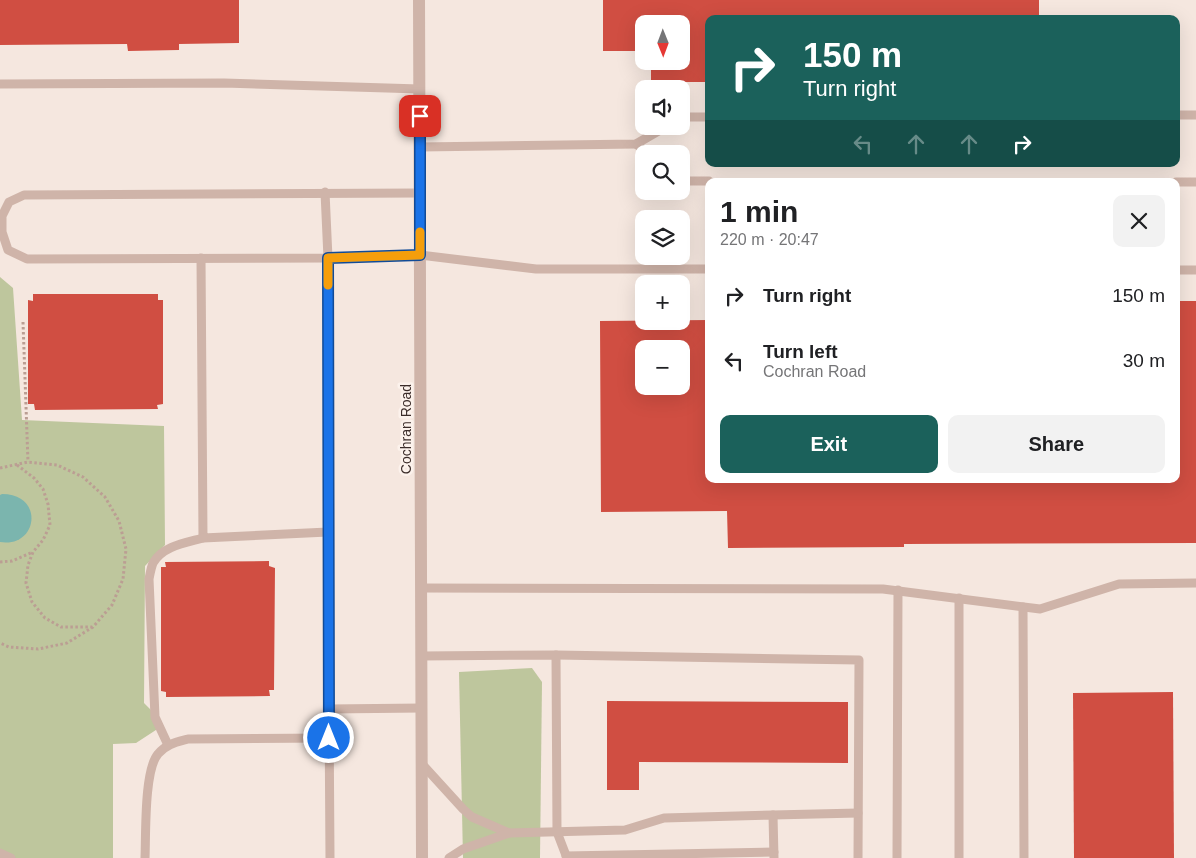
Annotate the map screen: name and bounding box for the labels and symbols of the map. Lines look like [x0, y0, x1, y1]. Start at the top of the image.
north arrow [635, 15, 690, 70]
pin [399, 95, 441, 137]
street label: Cochran Road [398, 384, 414, 474]
position arrow [302, 711, 354, 763]

